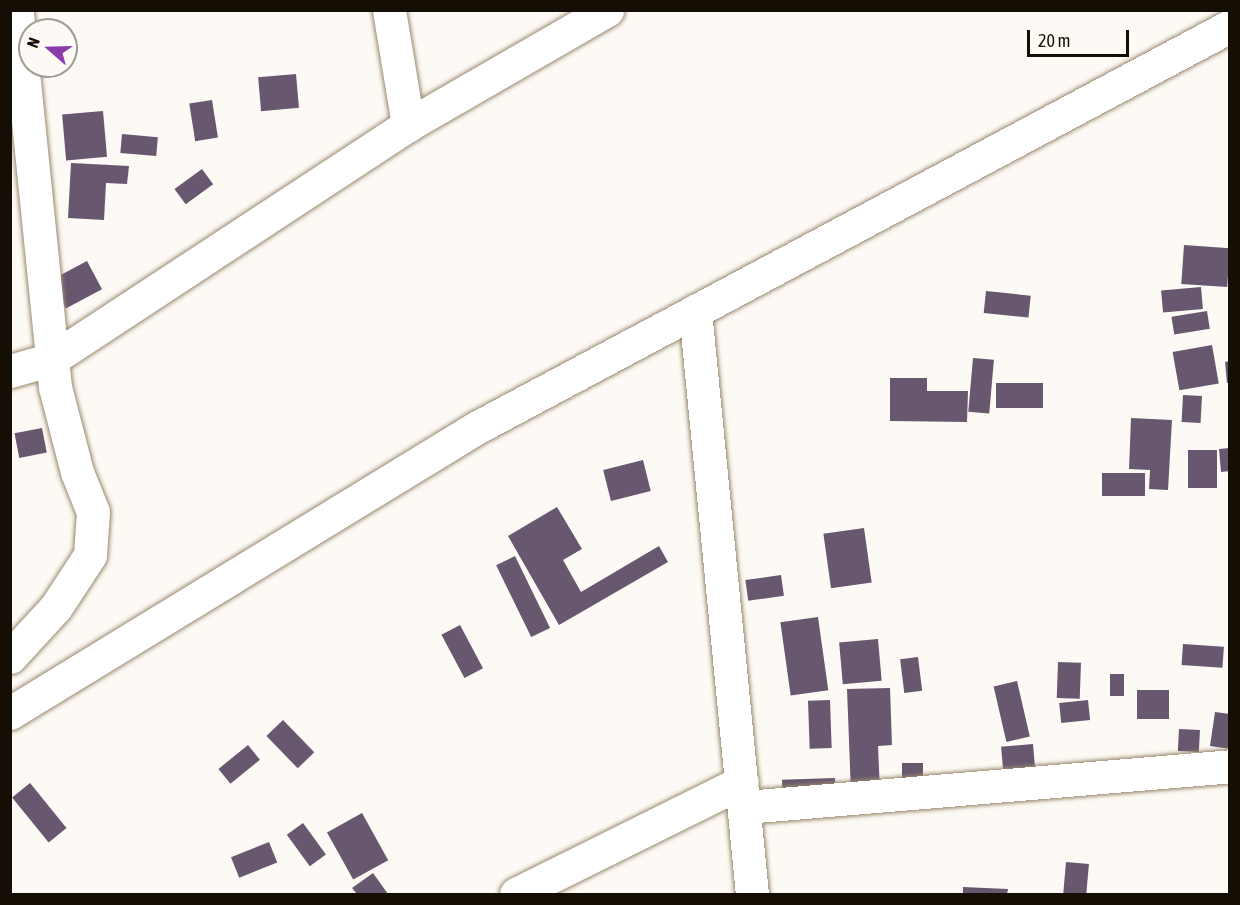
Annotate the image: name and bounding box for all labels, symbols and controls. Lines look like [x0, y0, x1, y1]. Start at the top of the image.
north arrow [18, 18, 78, 78]
scale bar [1030, 18, 1132, 56]
text: 20 m [1038, 30, 1070, 51]
text: N [23, 35, 43, 50]

